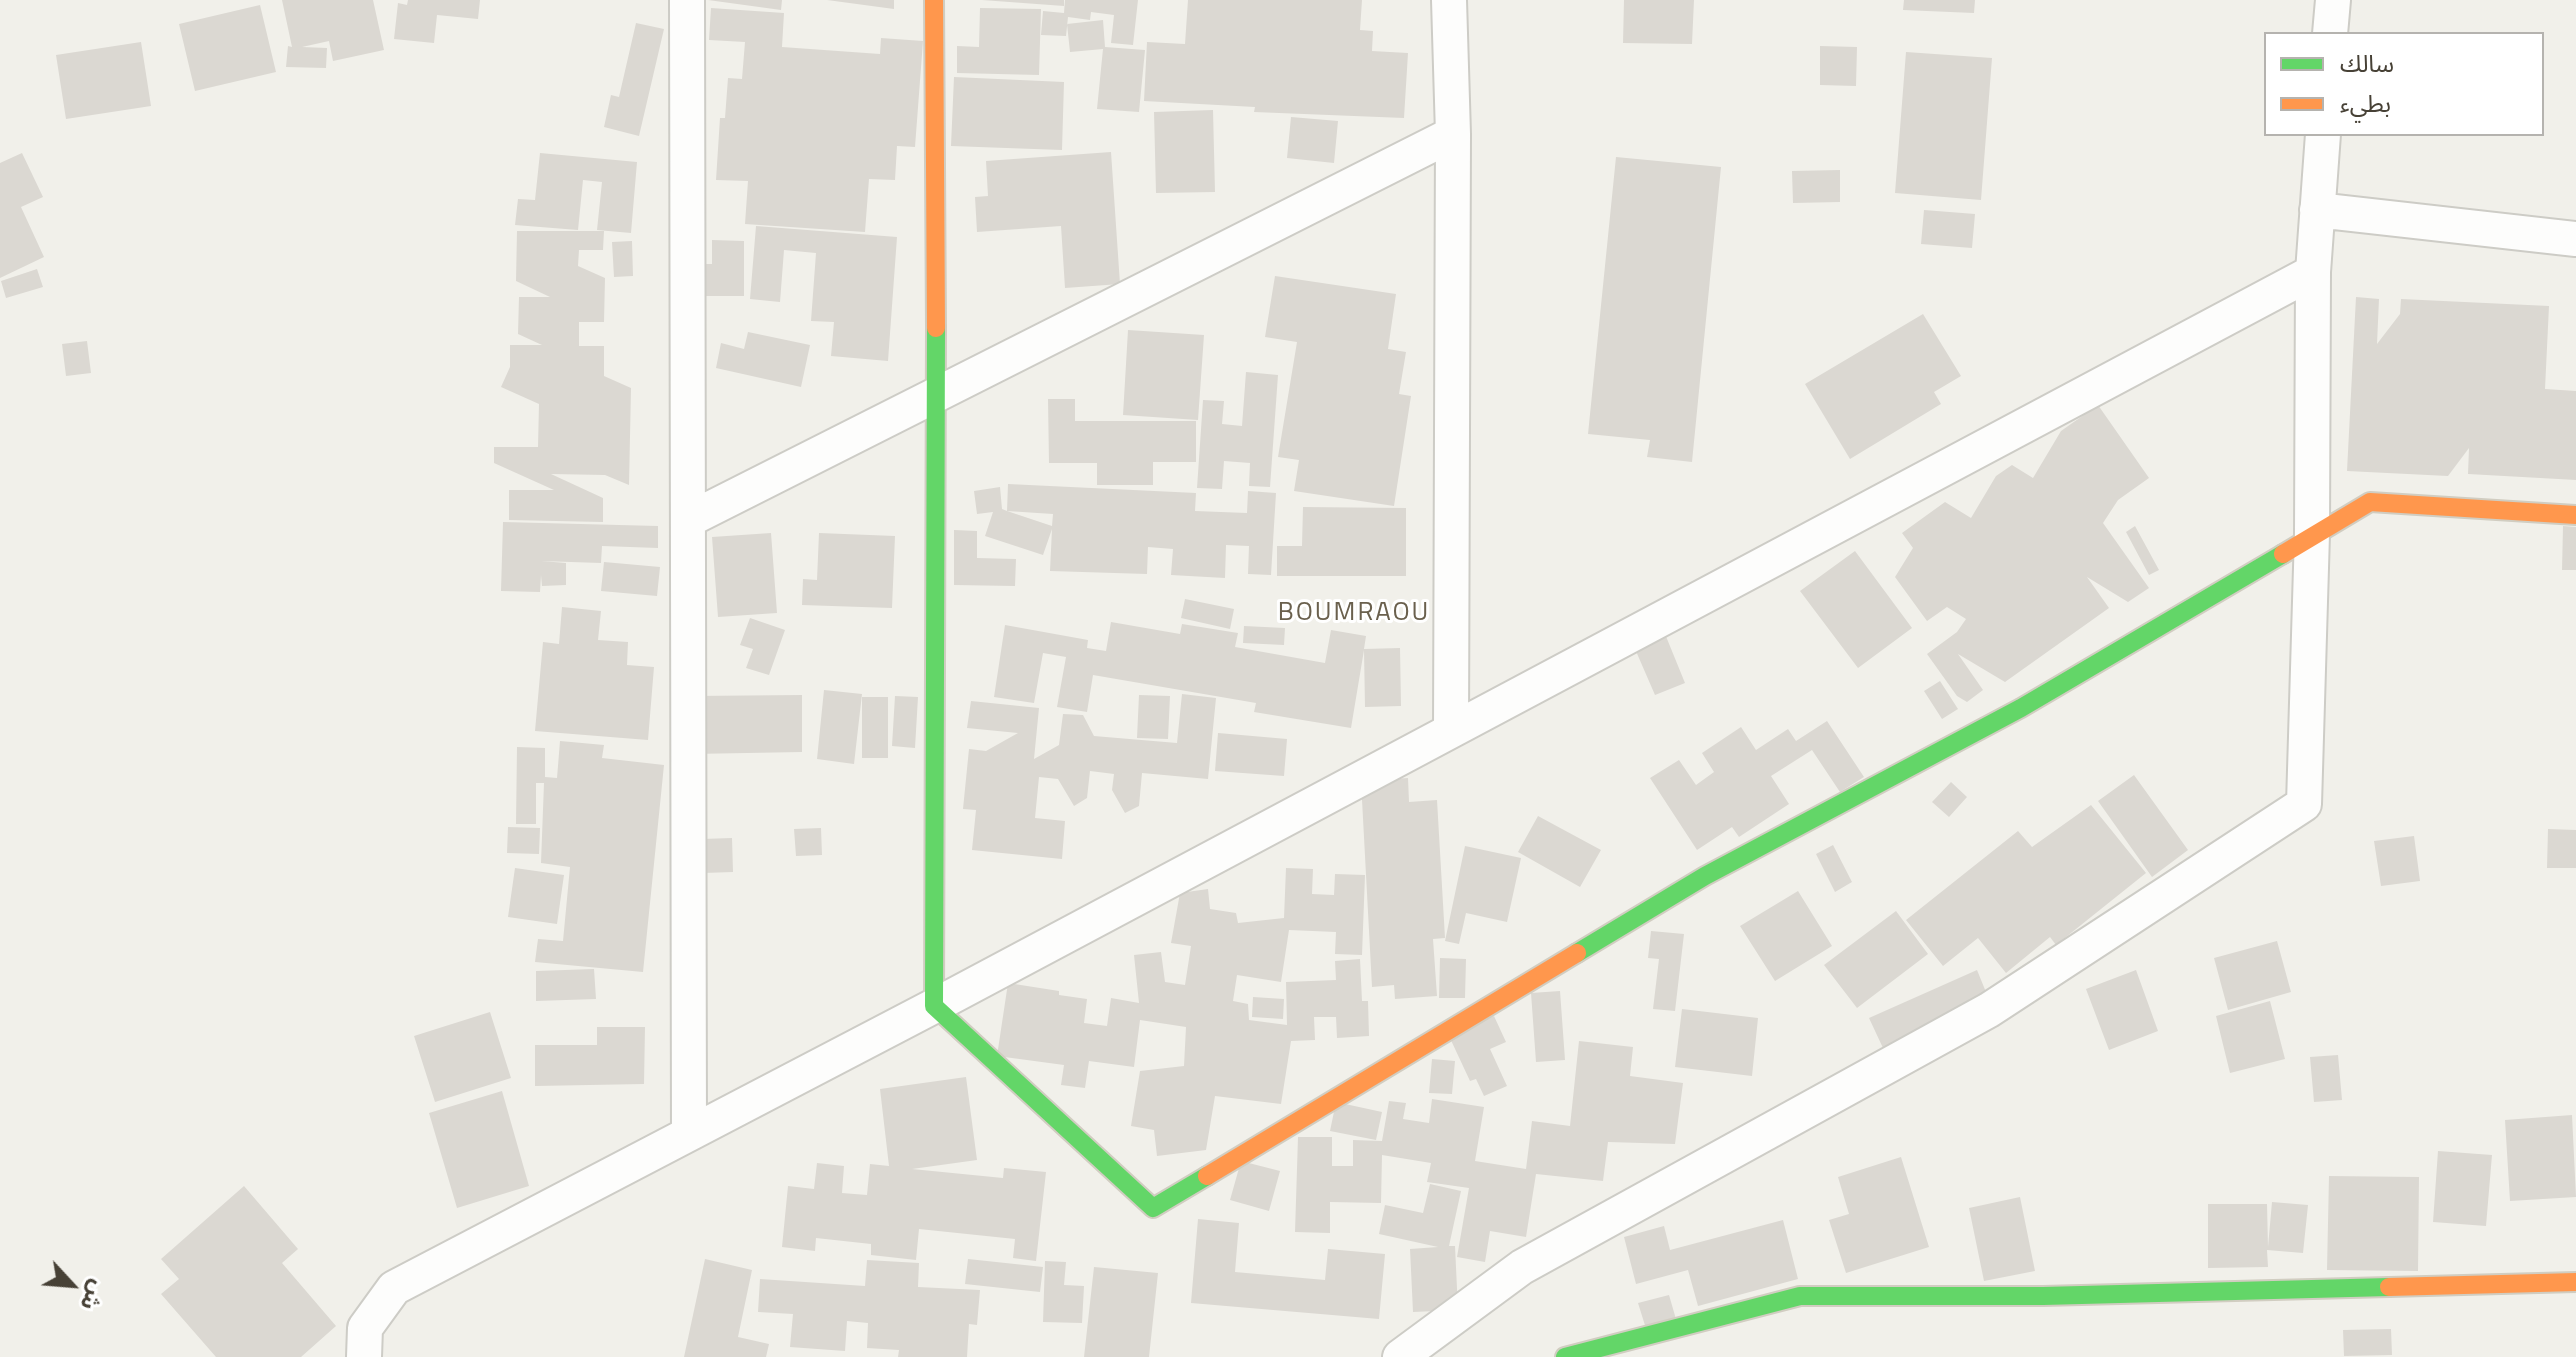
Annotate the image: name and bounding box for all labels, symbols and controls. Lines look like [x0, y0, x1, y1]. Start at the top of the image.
legend [2264, 32, 2544, 136]
text: سالك [2340, 45, 2394, 81]
text: بطيء [2340, 85, 2391, 121]
district label: BOUMRAOU [1278, 598, 1430, 630]
north arrow [32, 1245, 112, 1325]
text: ش [72, 1275, 115, 1317]

